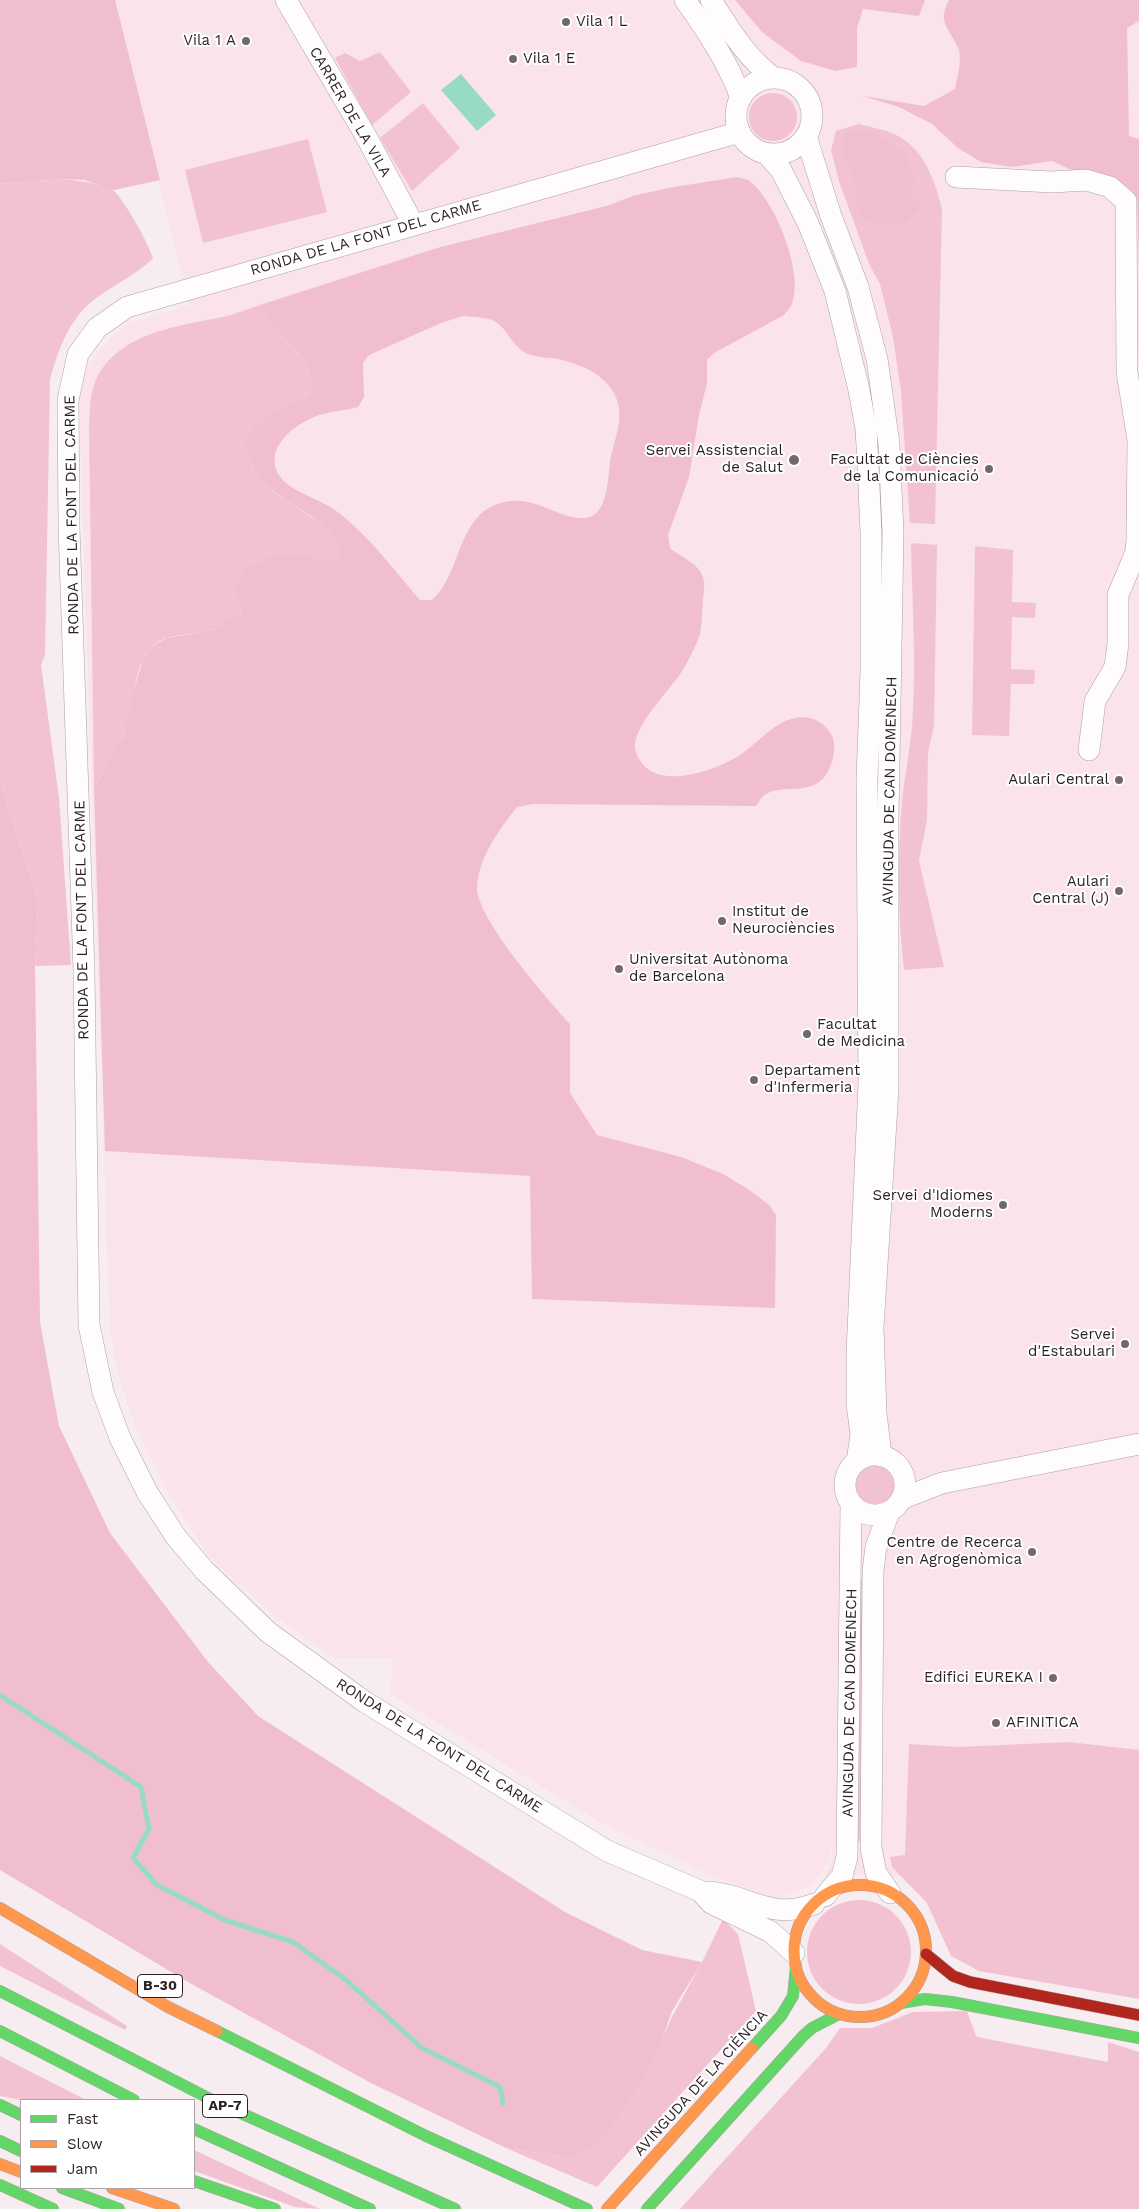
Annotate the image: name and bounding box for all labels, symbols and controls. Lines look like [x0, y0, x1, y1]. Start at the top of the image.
place label: Vila 1 L [576, 13, 628, 31]
marker: Vila 1 L [560, 16, 572, 28]
place label: Vila 1 A [183, 32, 236, 50]
marker: Vila 1 A [240, 35, 252, 47]
street label: CARRER DE LA VILA [305, 44, 395, 180]
place label: Vila 1 E [523, 50, 575, 68]
marker: Vila 1 E [507, 53, 519, 65]
street label: RONDA DE LA FONT DEL CARME [248, 196, 484, 280]
street label: RONDA DE LA FONT DEL CARME [61, 395, 83, 635]
place label: Servei Assistencial de Salut [646, 442, 783, 477]
place label: Facultat de Ciències de la Comunicació [830, 451, 979, 486]
marker: Servei Assistencial de Salut [787, 453, 801, 467]
marker: Facultat de Ciències de la Comunicació [983, 463, 995, 475]
street label: AVINGUDA DE CAN DOMENECH [879, 676, 901, 906]
place label: Aulari Central [1008, 771, 1109, 789]
marker: Aulari Central [1113, 774, 1125, 786]
street label: RONDA DE LA FONT DEL CARME [71, 800, 93, 1040]
place label: Aulari Central (J) [1032, 873, 1109, 908]
marker: Aulari Central (J) [1113, 885, 1125, 897]
place label: Institut de Neurociències [732, 903, 835, 938]
marker: Institut de Neurociències [716, 915, 728, 927]
place label: Universitat Autònoma de Barcelona [629, 951, 788, 986]
marker: Universitat Autònoma de Barcelona [613, 963, 625, 975]
place label: Facultat de Medicina [817, 1016, 905, 1051]
marker: Facultat de Medicina [801, 1028, 813, 1040]
place label: Departament d'Infermeria [764, 1062, 860, 1097]
marker: Departament d'Infermeria [748, 1074, 760, 1086]
place label: Servei d'Idiomes Moderns [873, 1187, 993, 1222]
marker: Servei d'Idiomes Moderns [997, 1199, 1009, 1211]
place label: Servei d'Estabulari [1028, 1326, 1115, 1361]
marker: Servei d'Estabulari [1119, 1338, 1131, 1350]
place label: Centre de Recerca en Agrogenòmica [887, 1534, 1022, 1569]
marker: Centre de Recerca en Agrogenòmica [1026, 1546, 1038, 1558]
street label: AVINGUDA DE CAN DOMENECH [839, 1588, 861, 1818]
place label: Edifici EUREKA I [924, 1669, 1043, 1687]
marker: Edifici EUREKA I [1047, 1672, 1059, 1684]
street label: RONDA DE LA FONT DEL CARME [333, 1675, 545, 1817]
place label: AFINITICA [1006, 1714, 1079, 1732]
marker: AFINITICA [990, 1717, 1002, 1729]
road number: B-30 [138, 1974, 182, 1998]
street label: AVINGUDA DE LA CIÈNCIA [631, 2006, 771, 2160]
road number: AP-7 [202, 2094, 248, 2118]
legend [20, 2099, 195, 2189]
text: Fast [67, 2110, 98, 2128]
text: Slow [67, 2135, 103, 2153]
text: Jam [67, 2160, 98, 2178]

